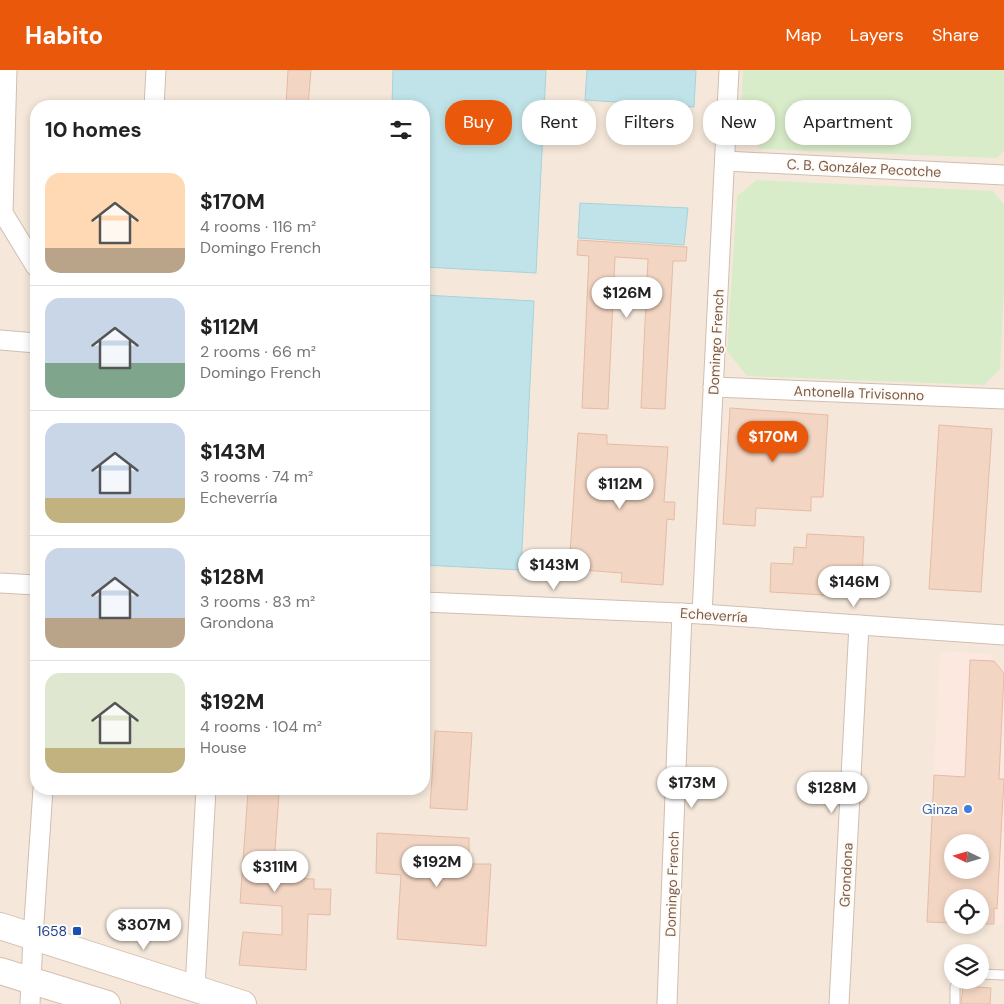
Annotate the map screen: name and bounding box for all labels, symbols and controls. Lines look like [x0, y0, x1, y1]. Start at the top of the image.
text: Habito [25, 20, 103, 51]
text: Map [786, 23, 822, 47]
text: Layers [850, 23, 904, 47]
text: Share [932, 23, 979, 47]
chip: Buy [445, 100, 512, 145]
chip: Rent [522, 100, 596, 145]
chip: Filters [606, 100, 693, 145]
chip: New [703, 100, 775, 145]
chip: Apartment [785, 100, 911, 145]
text: 10 homes [45, 116, 142, 144]
icon: filters [387, 116, 415, 144]
street label: C. B. González Pecotche [786, 155, 942, 181]
text: $170M [200, 188, 265, 216]
icon: home [85, 193, 145, 253]
text: 4 rooms · 116 m² [200, 216, 316, 237]
text: Domingo French [200, 237, 321, 258]
pin: $126M [592, 276, 662, 319]
text: $126M [602, 282, 652, 303]
street label: Domingo French [704, 289, 728, 395]
text: $112M [200, 313, 259, 341]
icon: home [85, 318, 145, 378]
text: 2 rooms · 66 m² [200, 341, 316, 362]
text: Domingo French [200, 362, 321, 383]
street label: Antonella Trivisonno [793, 382, 925, 404]
pin: $170M [738, 420, 808, 463]
text: $170M [748, 426, 798, 447]
text: $143M [200, 438, 265, 466]
icon: home [85, 443, 145, 503]
text: 3 rooms · 74 m² [200, 466, 313, 487]
pin: $112M [585, 468, 655, 510]
text: $112M [598, 473, 642, 494]
text: Echeverría [200, 487, 277, 508]
pin: $143M [519, 548, 589, 591]
text: $143M [529, 554, 579, 575]
text: $128M [200, 563, 264, 591]
pin: $146M [819, 566, 889, 608]
icon: home [85, 568, 145, 628]
text: $146M [829, 571, 879, 592]
text: 3 rooms · 83 m² [200, 591, 315, 612]
street label: Echeverría [680, 604, 748, 626]
text: Grondona [200, 612, 274, 633]
text: $192M [200, 688, 264, 716]
icon: home [85, 693, 145, 753]
text: 4 rooms · 104 m² [200, 716, 322, 737]
text: House [200, 737, 247, 758]
pin: $173M [657, 766, 727, 809]
text: $173M [668, 772, 716, 793]
pin: $128M [797, 772, 867, 814]
text: $128M [808, 777, 856, 798]
place label: Ginza [922, 800, 958, 818]
marker: Ginza [962, 803, 974, 815]
street label: Domingo French [661, 831, 683, 937]
north arrow [944, 834, 989, 879]
map controls [944, 834, 989, 989]
street label: Grondona [835, 842, 857, 908]
pin: $192M [402, 846, 472, 888]
pin: $311M [240, 850, 310, 893]
text: $192M [413, 851, 461, 872]
text: $311M [252, 856, 298, 877]
button: locate [944, 889, 989, 934]
pin: $307M [109, 908, 179, 951]
text: $307M [117, 914, 171, 935]
place label: 1658 [37, 922, 67, 940]
marker: 1658 [71, 925, 83, 937]
button: layers [944, 944, 989, 989]

